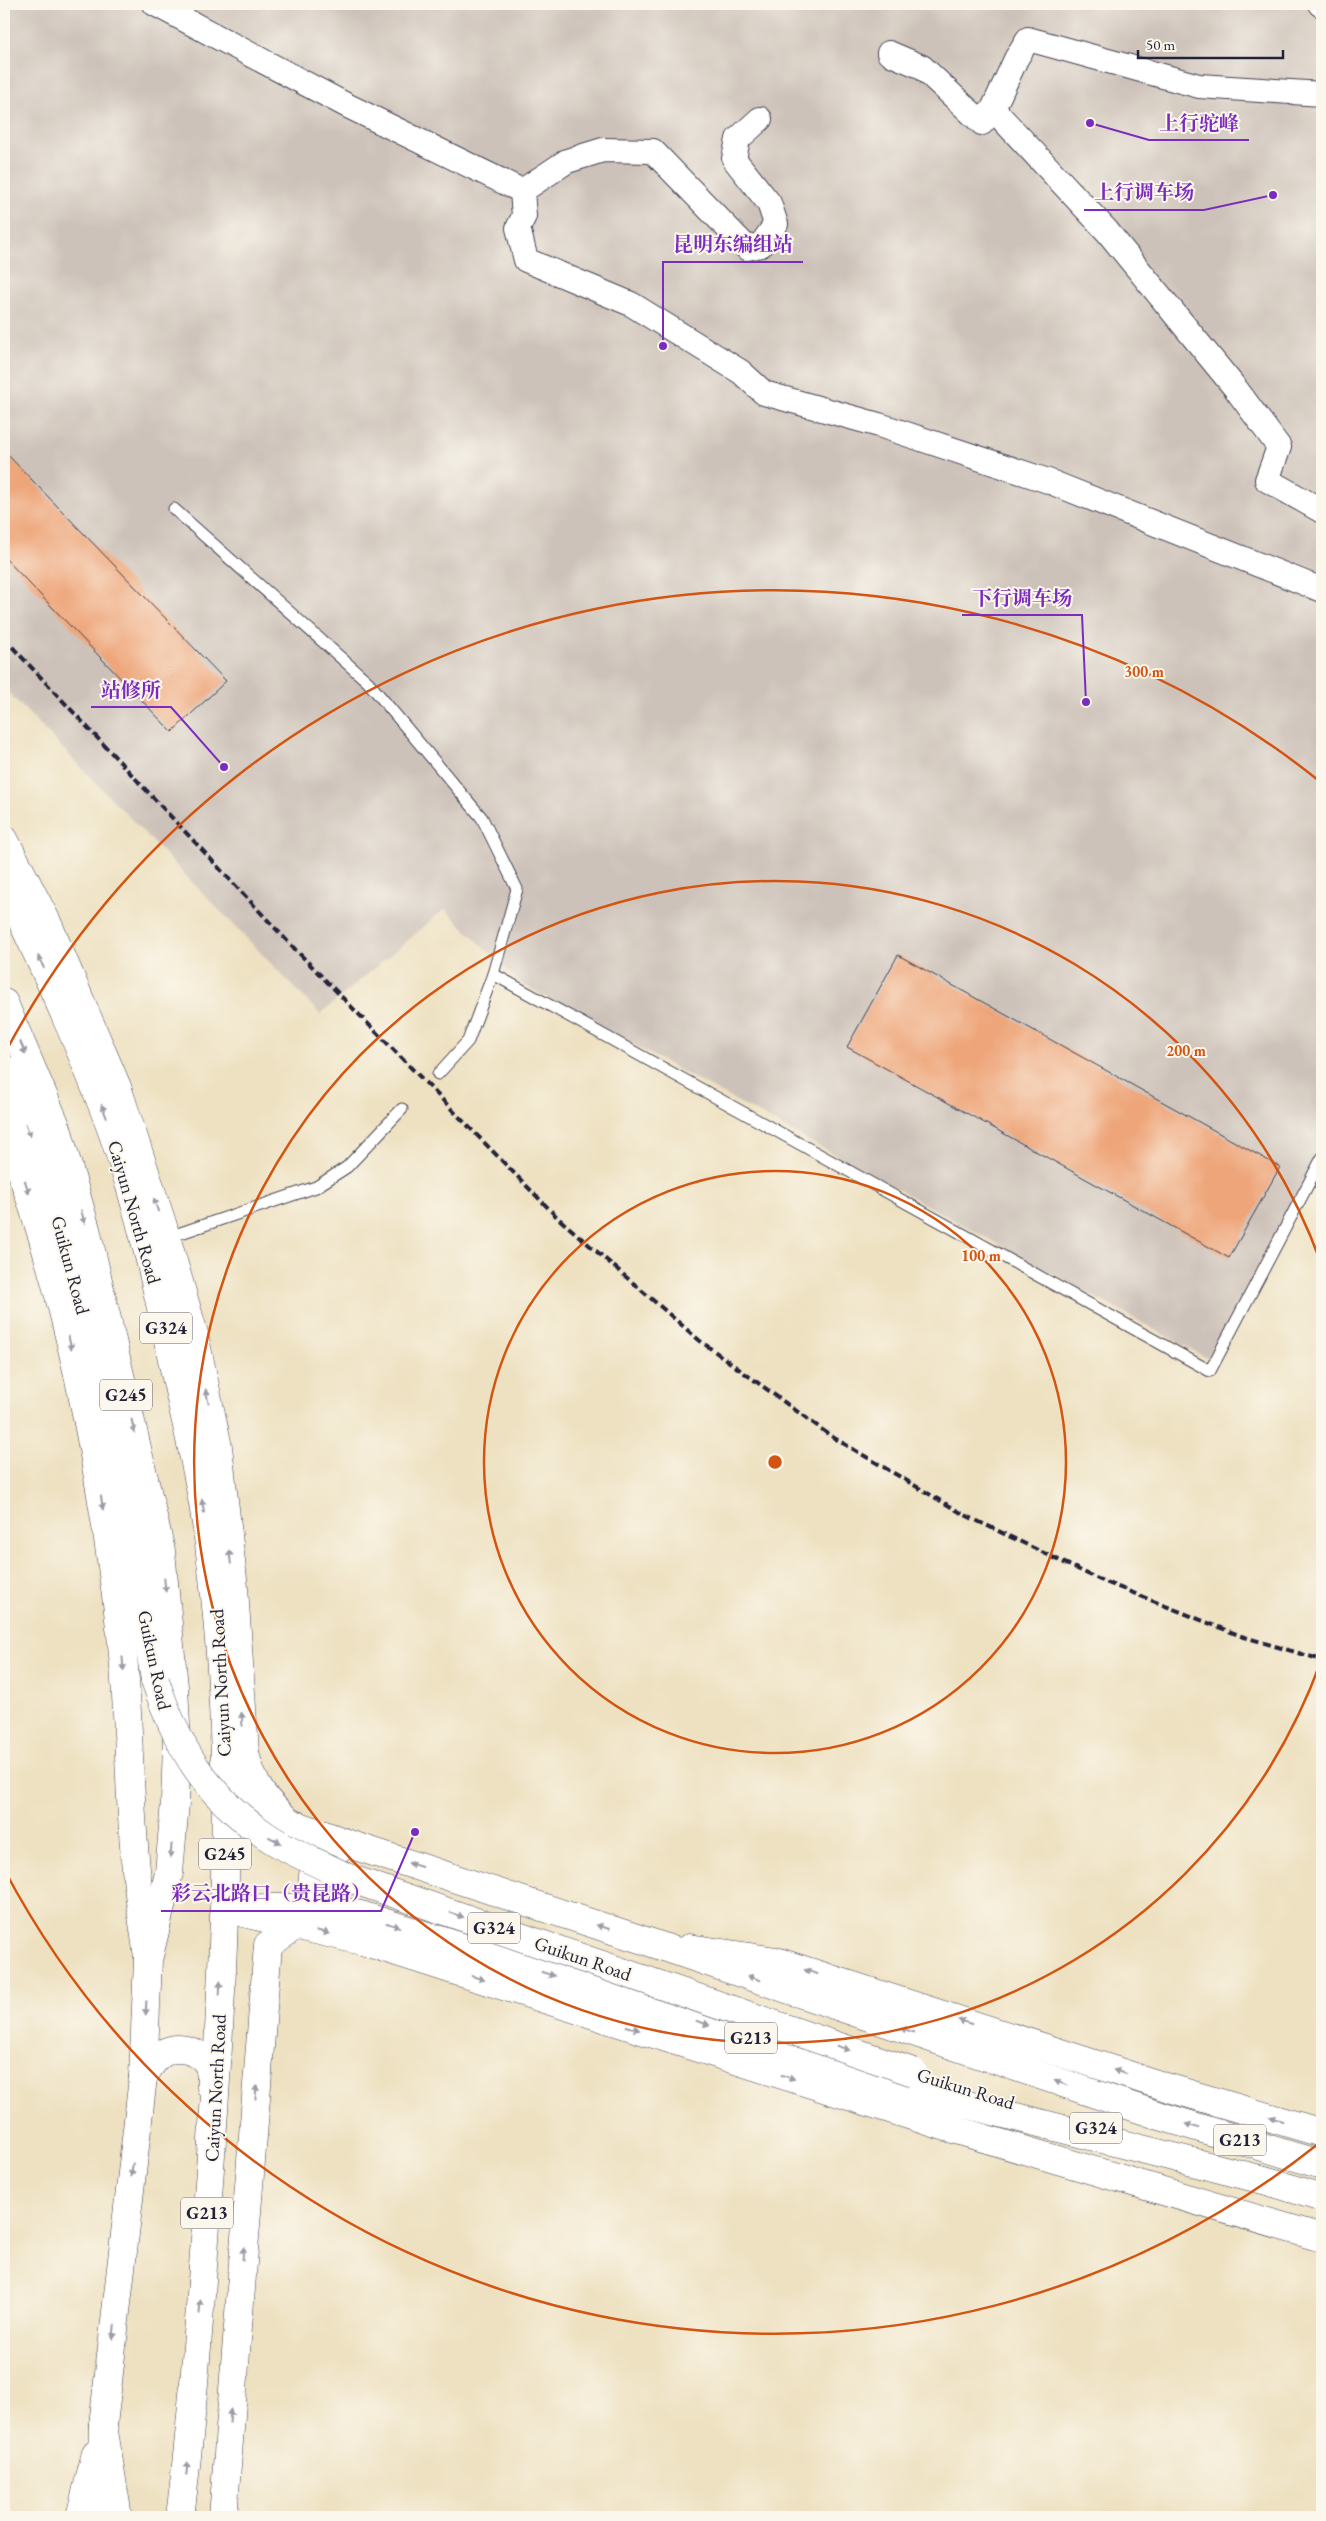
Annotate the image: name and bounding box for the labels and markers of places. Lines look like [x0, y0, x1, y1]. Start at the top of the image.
callout: 上行驼峰 [1149, 105, 1249, 140]
callout: 上行调车场 [1084, 175, 1204, 210]
callout: 昆明东编组站 [663, 227, 803, 262]
callout: 下行调车场 [962, 580, 1082, 615]
callout: 站修所 [91, 672, 171, 707]
centre of rings [766, 1453, 784, 1471]
callout: 彩云北路口（贵昆路） [161, 1876, 381, 1911]

